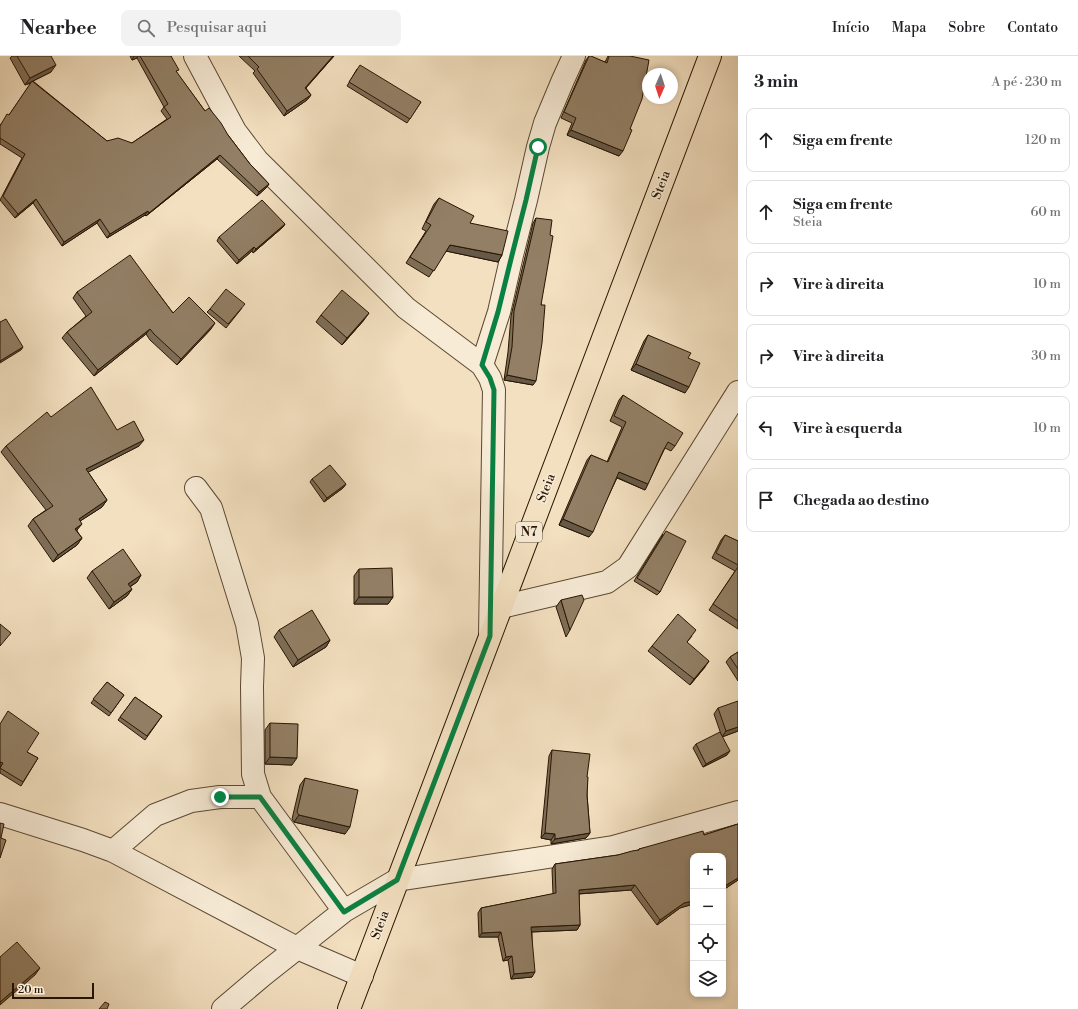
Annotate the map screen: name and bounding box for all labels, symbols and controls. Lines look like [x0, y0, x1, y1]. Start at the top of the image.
search box [121, 10, 401, 46]
text: Nearbee [20, 16, 97, 40]
icon: search [135, 17, 157, 39]
text: Pesquisar aqui [167, 18, 267, 37]
text: Início [832, 19, 870, 37]
text: Mapa [892, 19, 926, 37]
text: Sobre [948, 19, 985, 37]
text: Contato [1007, 19, 1058, 37]
north arrow [642, 68, 678, 104]
text: 3 min [754, 71, 798, 93]
text: A pé · 230 m [992, 74, 1062, 90]
icon: ahead [755, 129, 777, 151]
text: Siga em frente [793, 131, 893, 150]
text: 120 m [1025, 132, 1061, 148]
route start [529, 138, 547, 156]
street label: Steia [648, 168, 674, 202]
text: Siga em frente [793, 195, 893, 214]
icon: ahead [755, 201, 777, 223]
text: 60 m [1030, 204, 1061, 220]
text: Steia [793, 214, 822, 230]
icon: right [755, 273, 777, 295]
text: Vire à direita [793, 275, 884, 294]
text: 10 m [1033, 276, 1061, 292]
icon: right [755, 345, 777, 367]
text: Vire à direita [793, 347, 884, 366]
text: 30 m [1031, 348, 1061, 364]
icon: left [755, 417, 777, 439]
text: Vire à esquerda [793, 419, 902, 438]
text: 10 m [1033, 420, 1061, 436]
street label: Steia [533, 471, 559, 505]
icon: arrive [755, 489, 777, 511]
text: Chegada ao destino [793, 491, 929, 510]
road number: N7 [516, 522, 542, 542]
route end [211, 788, 229, 806]
map controls [690, 853, 726, 997]
button: + [690, 853, 726, 889]
button: − [690, 889, 726, 925]
street label: Steia [367, 908, 393, 942]
button: locate [690, 925, 726, 961]
button: layers [690, 961, 726, 997]
scale bar [12, 981, 94, 1000]
text: 20 m [18, 983, 43, 997]

